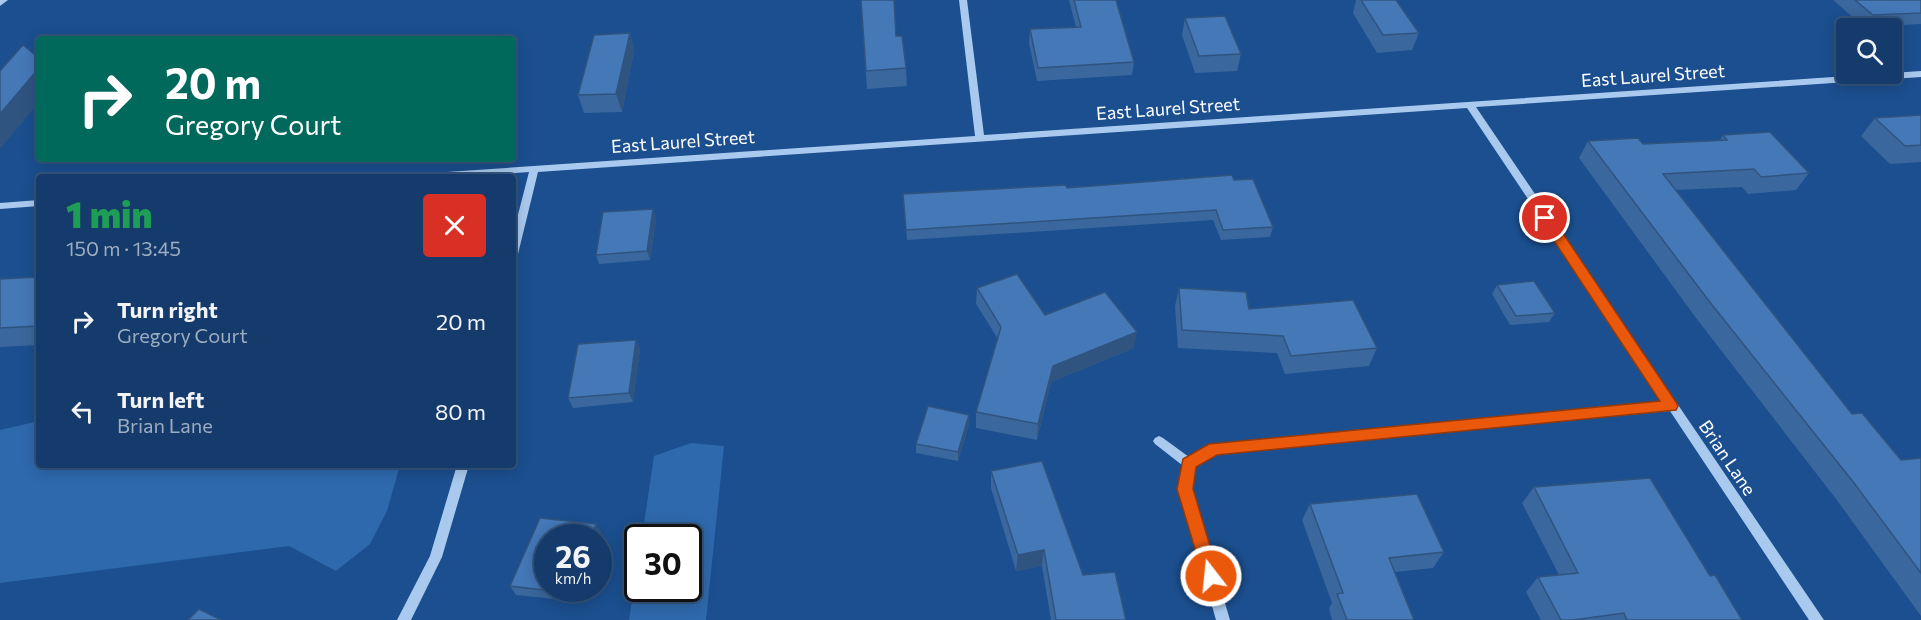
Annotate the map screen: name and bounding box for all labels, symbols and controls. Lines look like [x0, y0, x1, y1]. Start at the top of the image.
map controls [1836, 18, 1902, 84]
button: search [1836, 18, 1902, 84]
text: 20 m [165, 56, 261, 108]
street label: East Laurel Street [1580, 59, 1726, 91]
icon: right [66, 60, 144, 138]
street label: East Laurel Street [1095, 92, 1241, 124]
text: Gregory Court [165, 108, 341, 141]
street label: East Laurel Street [610, 125, 756, 157]
text: 1 min [66, 191, 152, 235]
pin [1519, 192, 1570, 243]
button: close [423, 194, 486, 257]
icon: arrive [1528, 201, 1561, 234]
text: 150 m · 13:45 [66, 236, 181, 260]
text: Turn right [117, 296, 218, 323]
icon: right [66, 305, 99, 338]
text: 20 m [436, 308, 486, 335]
text: Gregory Court [117, 323, 248, 347]
text: Turn left [117, 386, 204, 413]
icon: left [66, 395, 99, 428]
text: 80 m [435, 398, 486, 425]
text: Brian Lane [117, 413, 213, 437]
street label: Brian Lane [1695, 416, 1761, 499]
speed limit sign: 30 [624, 524, 702, 602]
text: 26 [555, 537, 591, 574]
position arrow [1179, 544, 1243, 608]
text: km/h [555, 569, 591, 587]

